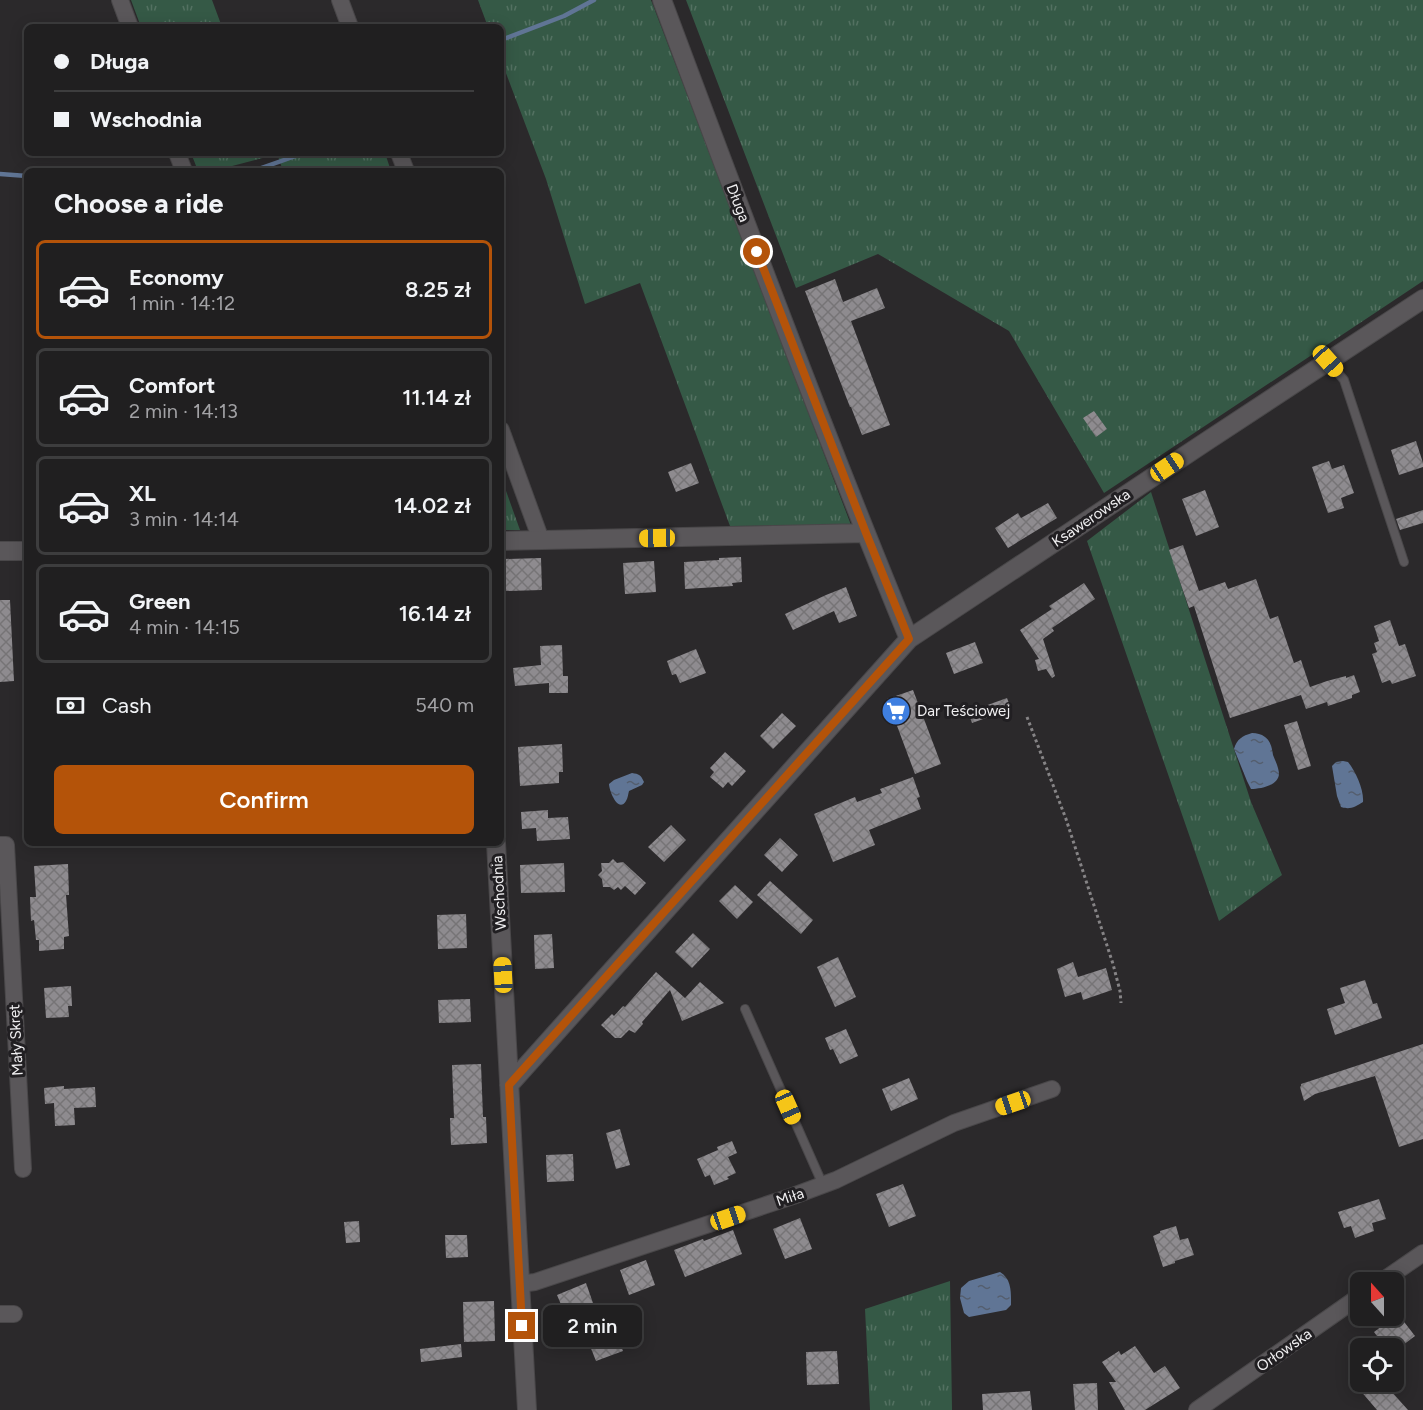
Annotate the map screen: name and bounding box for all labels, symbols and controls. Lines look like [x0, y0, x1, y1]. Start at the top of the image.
text: Długa [90, 48, 149, 75]
text: Wschodnia [90, 106, 202, 133]
street label: Długa [723, 181, 753, 225]
text: Choose a ride [54, 187, 223, 220]
route start [743, 238, 770, 265]
icon: car [57, 263, 111, 317]
text: Economy [129, 264, 224, 291]
text: 8.25 zł [405, 276, 471, 303]
text: 1 min · 14:12 [129, 291, 235, 315]
car [1309, 342, 1347, 380]
icon: car [57, 371, 111, 425]
text: Comfort [129, 372, 215, 399]
text: 11.14 zł [402, 384, 471, 411]
text: 2 min · 14:13 [129, 399, 238, 423]
car [1147, 449, 1187, 485]
icon: car [57, 479, 111, 533]
text: XL [129, 480, 156, 507]
street label: Ksawerowska [1048, 485, 1134, 551]
text: 14.02 zł [394, 492, 471, 519]
text: 3 min · 14:14 [129, 507, 239, 531]
car [639, 529, 675, 547]
icon: car [57, 587, 111, 641]
text: Green [129, 588, 191, 615]
text: 16.14 zł [399, 600, 471, 627]
text: 4 min · 14:15 [129, 615, 240, 639]
icon: cash [54, 689, 87, 722]
text: Cash [102, 692, 152, 719]
text: 540 m [415, 693, 474, 717]
supermarket icon: Dar Teściowej [880, 695, 912, 727]
place label: Dar Teściowej [917, 702, 1010, 720]
button: Confirm [54, 765, 474, 834]
street label: Wschodnia [488, 855, 510, 931]
car [493, 957, 513, 993]
street label: Mały Skręt [5, 1003, 27, 1076]
car [772, 1087, 804, 1127]
car [993, 1089, 1033, 1117]
street label: Miła [774, 1184, 806, 1210]
car [708, 1204, 748, 1232]
north arrow [1350, 1272, 1404, 1326]
map controls [1350, 1272, 1404, 1392]
callout: 2 min [543, 1305, 642, 1347]
route end [508, 1312, 535, 1339]
text: 2 min [568, 1314, 617, 1338]
street label: Orłowska [1253, 1325, 1315, 1375]
button: locate [1350, 1338, 1404, 1392]

